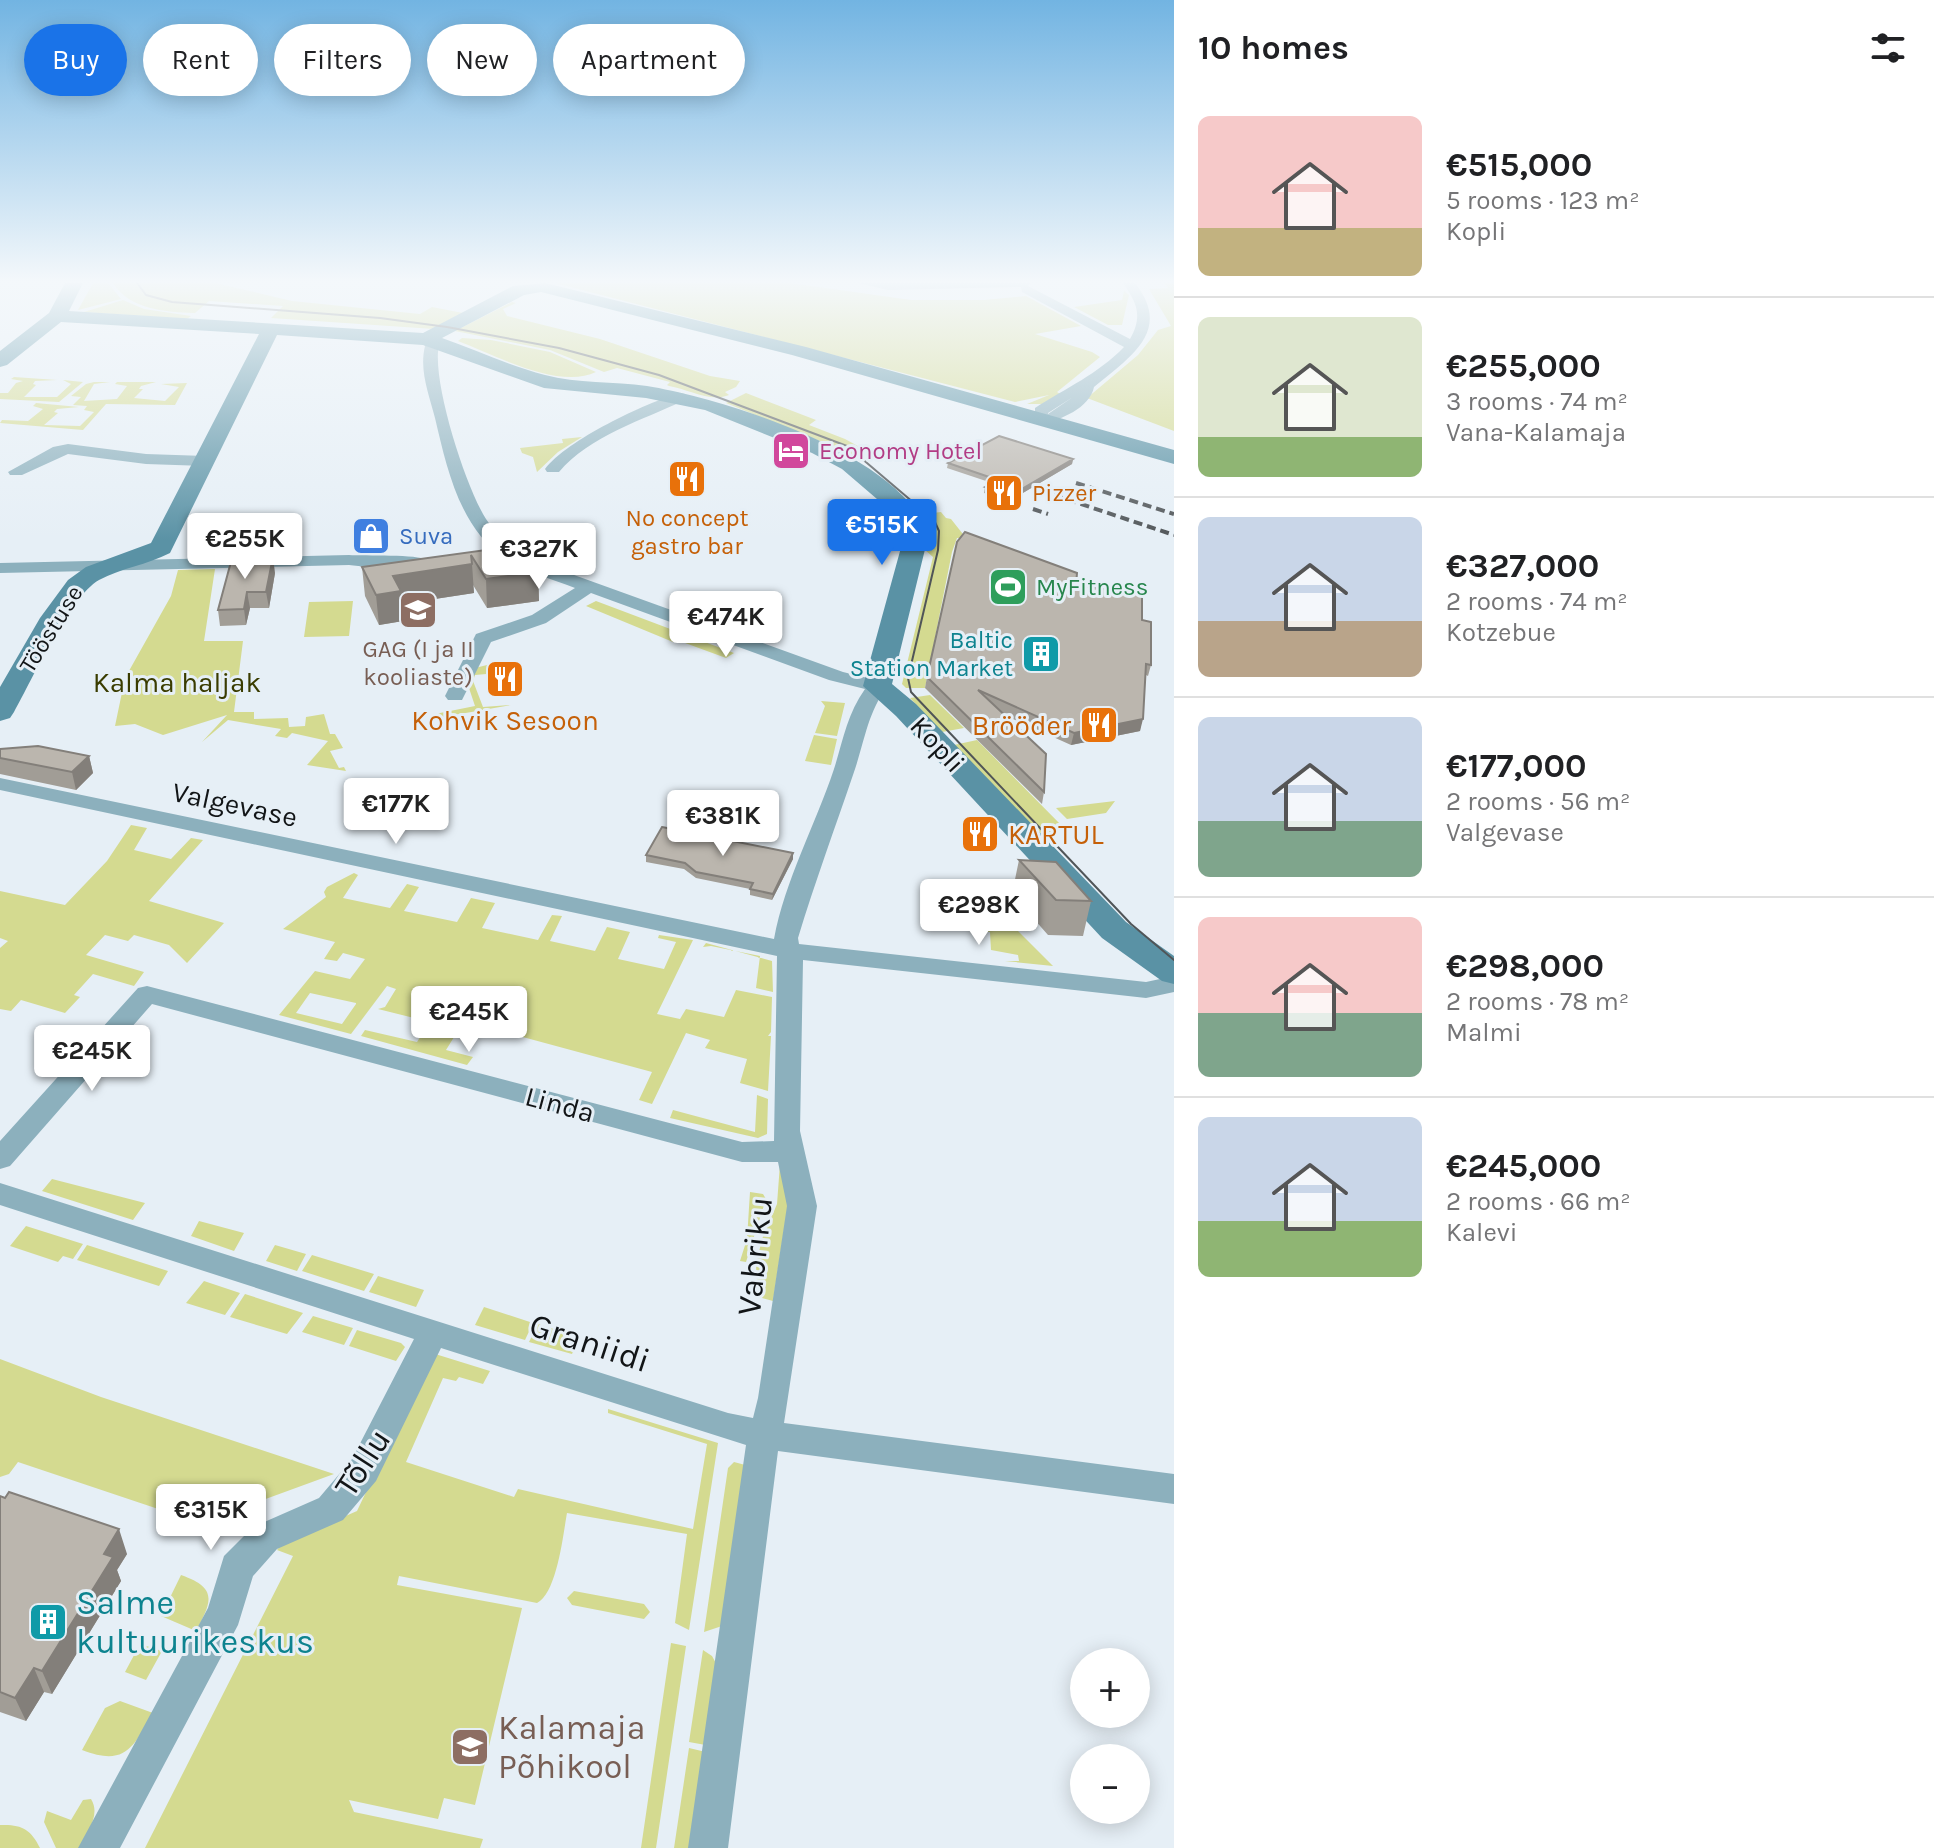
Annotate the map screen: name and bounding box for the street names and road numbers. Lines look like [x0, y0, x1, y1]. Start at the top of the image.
street label: Tööstuse [13, 580, 89, 678]
street label: Kopli [903, 709, 972, 779]
street label: Valgevase [169, 775, 300, 834]
street label: Linda [522, 1079, 598, 1130]
street label: Vabriku [729, 1195, 781, 1317]
street label: Graniidi [525, 1305, 655, 1381]
street label: Tõllu [326, 1421, 399, 1504]

